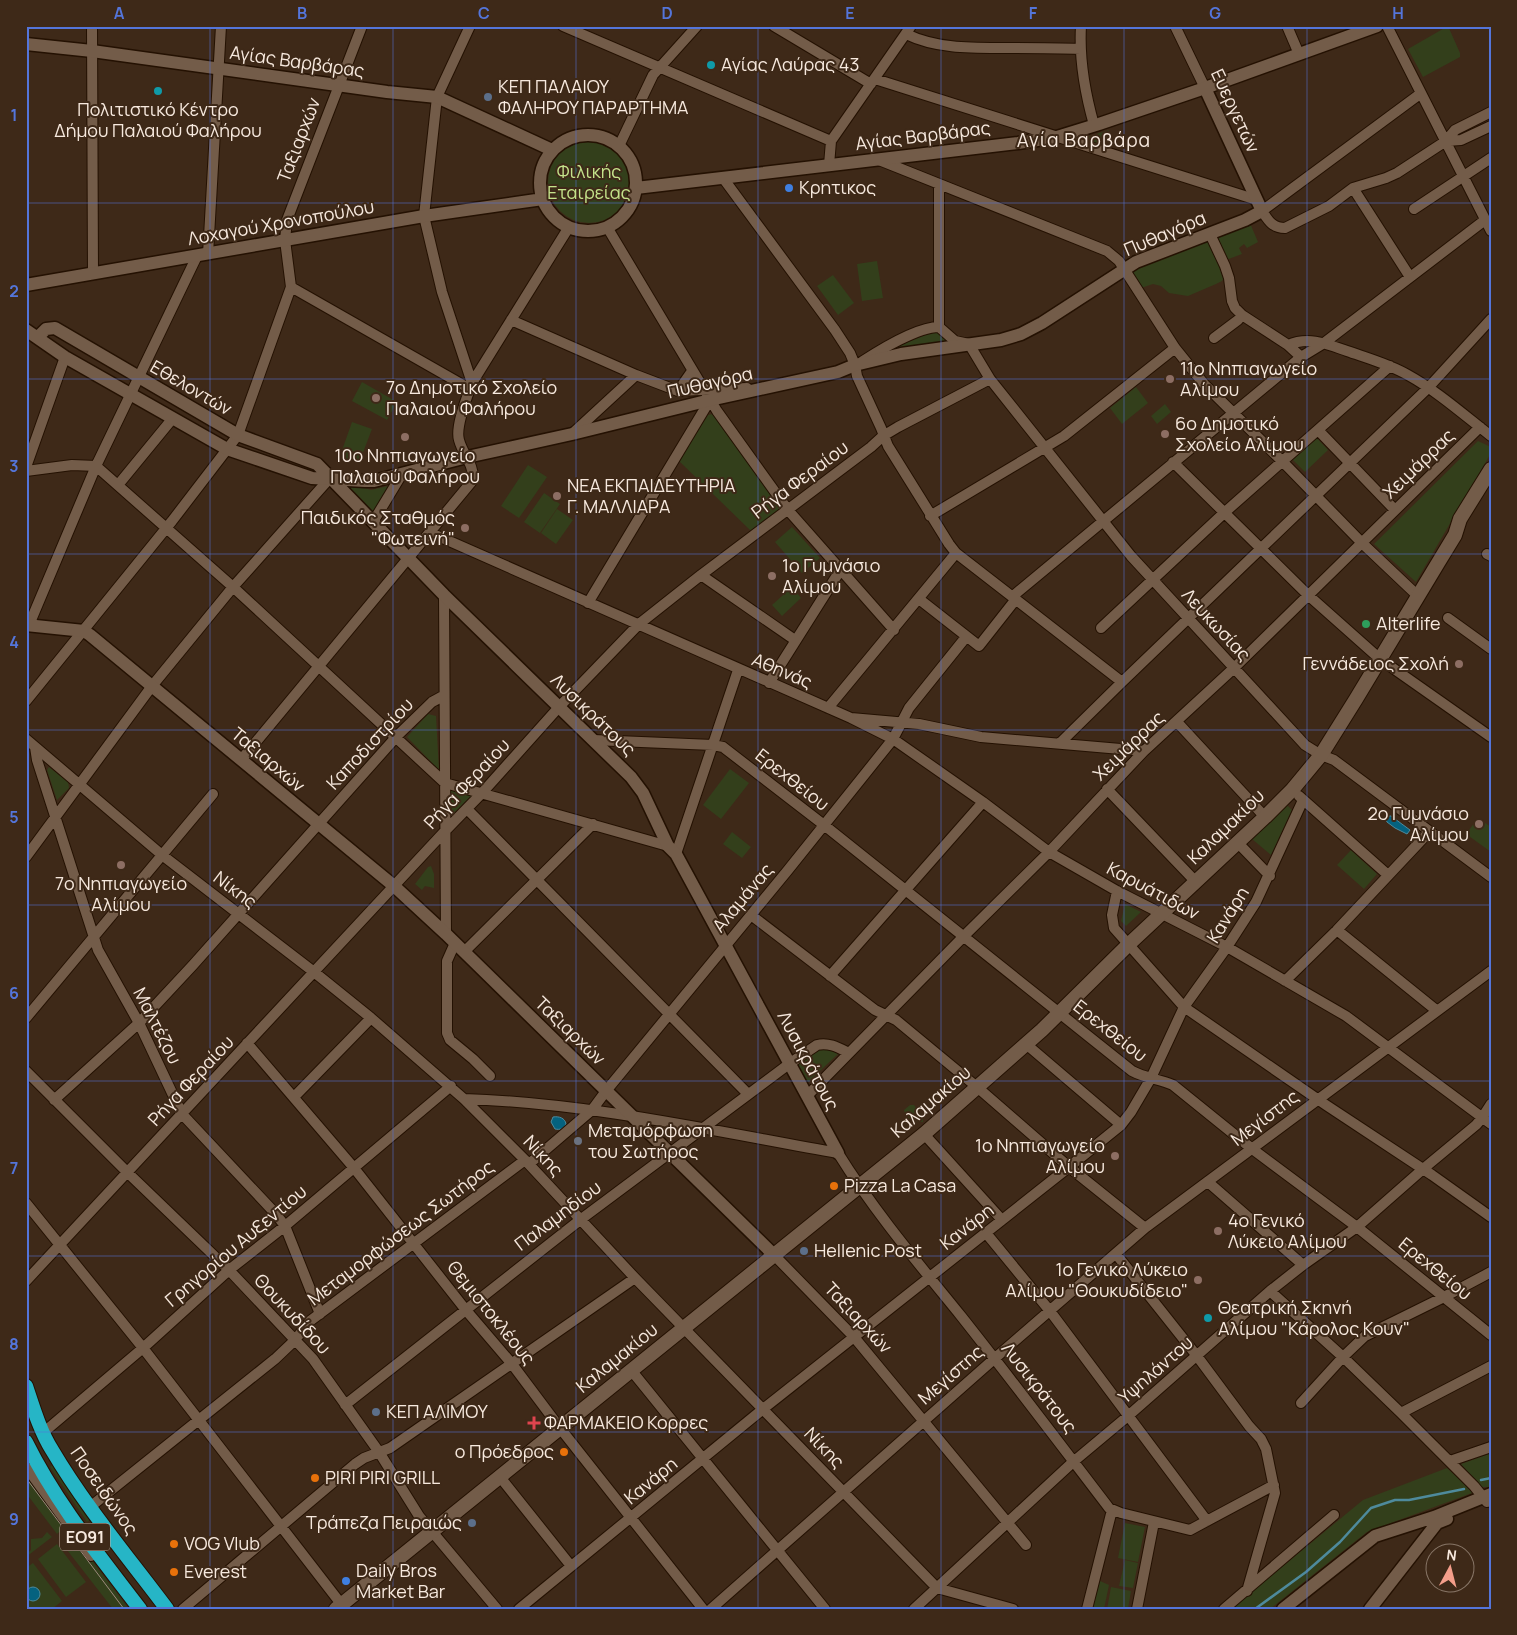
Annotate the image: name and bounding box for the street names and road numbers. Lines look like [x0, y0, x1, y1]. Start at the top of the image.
street label: Αγίας Βαρβάρας [228, 40, 366, 82]
street label: Ευεργετών [1206, 65, 1266, 156]
street label: Ταξιαρχών [271, 94, 325, 185]
street label: Αγίας Βαρβάρας [854, 115, 992, 155]
street label: Λοχαγού Χρονοπούλου [186, 194, 376, 250]
street label: Πυθαγόρα [1120, 205, 1209, 261]
street label: Εθελοντών [146, 354, 237, 420]
street label: Πυθαγόρα [665, 361, 755, 403]
street label: Χειμάρρας [1377, 423, 1459, 503]
street label: Ρήγα Φεραίου [746, 435, 853, 524]
street label: Λευκωσίας [1177, 583, 1257, 666]
street label: Αθηνάς [749, 647, 816, 694]
street label: Λυσικράτους [546, 668, 641, 761]
street label: Καποδιστρίου [321, 692, 418, 794]
street label: Χειμάρρας [1087, 705, 1169, 785]
street label: Ταξιαρχών [227, 721, 310, 797]
street label: Ρήγα Φεραίου [418, 733, 514, 834]
street label: Ερεχθείου [751, 743, 834, 816]
street label: Καλαμακίου [1182, 783, 1269, 869]
street label: Καρυάτιδων [1103, 856, 1204, 925]
street label: Αλαμάνας [706, 858, 778, 937]
street label: Νίκης [209, 865, 262, 913]
street label: Κανάρη [1201, 882, 1254, 947]
street label: Μαλτέζου [128, 983, 187, 1068]
street label: Ταξιαρχών [530, 991, 611, 1070]
street label: Ερεχθείου [1069, 994, 1152, 1067]
street label: Λυσικράτους [773, 1007, 845, 1114]
street label: Ρήγα Φεραίου [142, 1030, 238, 1131]
street label: Καλαμακίου [885, 1060, 975, 1143]
street label: Μεγίστης [1225, 1084, 1303, 1151]
street label: Νίκης [519, 1129, 569, 1181]
street label: Μεταμορφώσεως Σωτήρος [302, 1154, 499, 1310]
street label: Παλαμηδίου [509, 1175, 606, 1256]
street label: Γρηγορίου Αυξεντίου [160, 1179, 311, 1312]
street label: Κανάρη [935, 1198, 998, 1255]
street label: Ερεχθείου [1394, 1231, 1477, 1305]
street label: Θεμιστοκλέους [442, 1255, 541, 1369]
street label: Θουκυδίδου [249, 1268, 336, 1359]
street label: Ταξιαρχών [820, 1277, 898, 1358]
street label: Καλαμακίου [571, 1317, 662, 1398]
street label: Υψηλάντου [1113, 1330, 1198, 1408]
street label: Λυσικράτους [997, 1337, 1083, 1438]
street label: Μεγίστης [913, 1339, 988, 1409]
street label: Νίκης [799, 1422, 850, 1473]
street label: Ποσειδώνος [66, 1442, 144, 1539]
street label: Κανάρη [619, 1451, 682, 1509]
road number: ΕΟ91 [60, 1524, 110, 1550]

